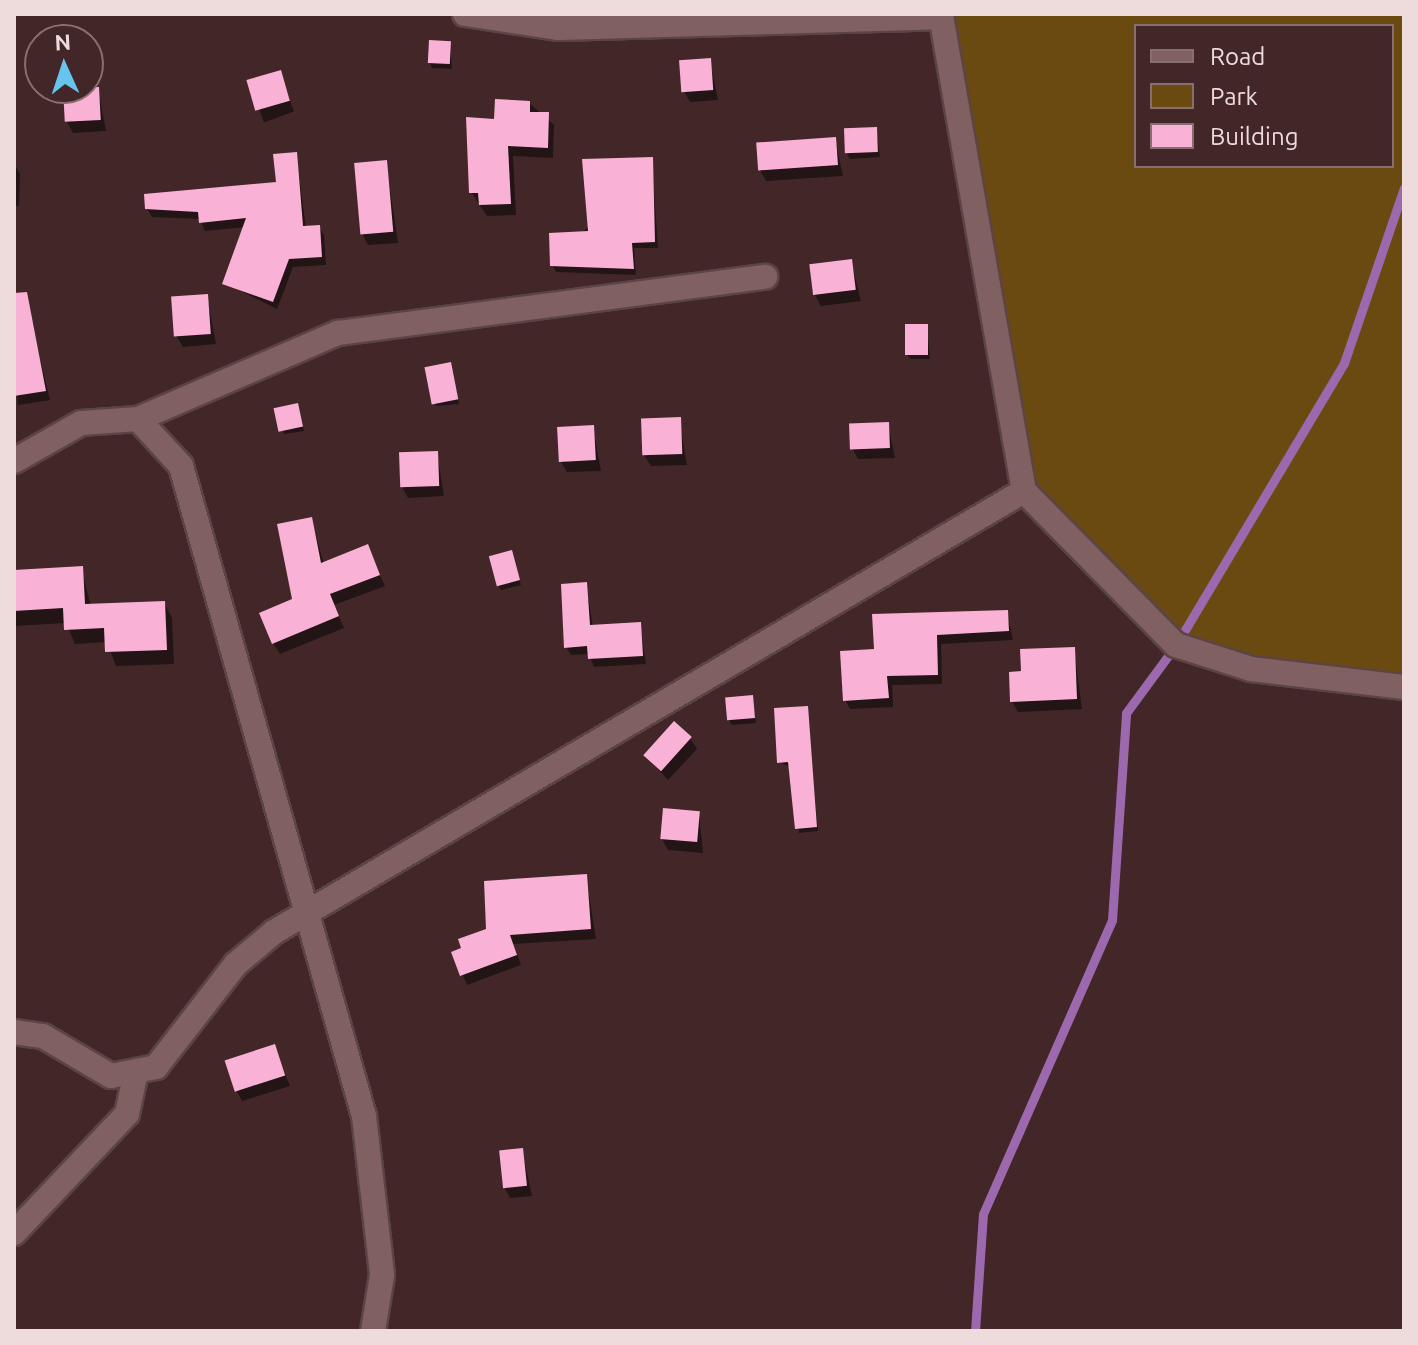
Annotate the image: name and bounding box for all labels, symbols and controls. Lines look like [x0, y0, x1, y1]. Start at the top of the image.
north arrow [24, 24, 104, 104]
legend [1134, 24, 1394, 168]
text: N [54, 29, 72, 54]
text: Road [1210, 43, 1265, 70]
text: Park [1210, 83, 1258, 110]
text: Building [1210, 123, 1298, 150]

